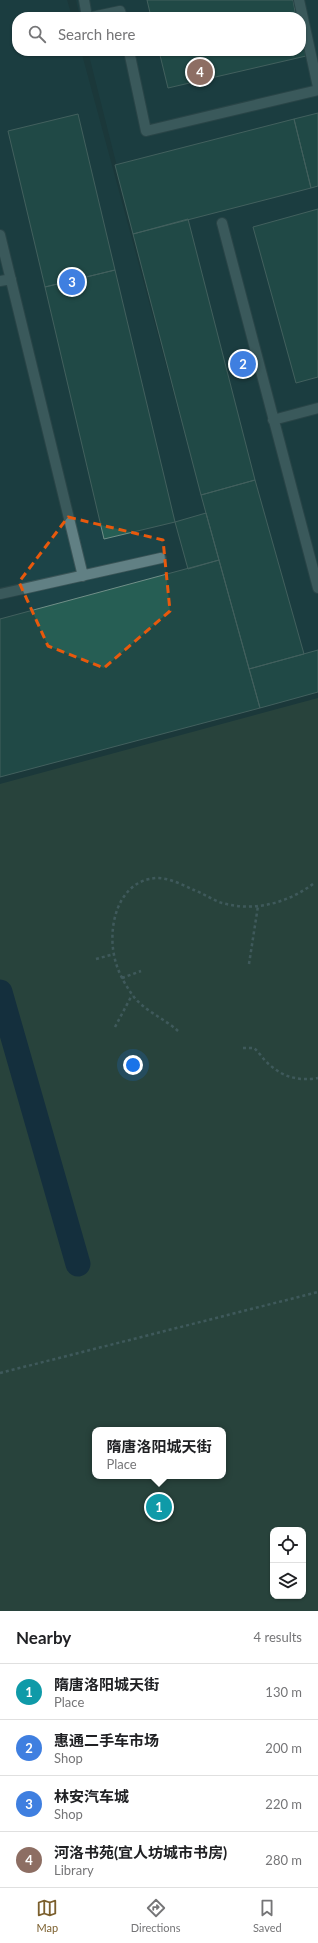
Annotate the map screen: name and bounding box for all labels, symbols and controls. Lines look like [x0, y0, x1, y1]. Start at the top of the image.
search box [12, 12, 306, 56]
icon: search [26, 23, 48, 45]
text: Search here [58, 25, 135, 43]
pin: 4 [187, 57, 213, 87]
pin: 3 [59, 267, 85, 297]
pin: 2 [230, 349, 256, 379]
your location [123, 1055, 143, 1075]
popup [92, 1427, 226, 1479]
text: 隋唐洛阳城天街 [106, 1437, 212, 1455]
text: Place [106, 1456, 137, 1472]
pin: 1 [146, 1492, 172, 1522]
map controls [270, 1527, 306, 1599]
button: locate [270, 1527, 306, 1563]
button: layers [270, 1563, 306, 1599]
text: Nearby [16, 1627, 71, 1648]
text: 4 results [254, 1629, 302, 1645]
text: 隋唐洛阳城天街 [54, 1675, 159, 1693]
text: 1 [25, 1684, 33, 1700]
text: 130 m [265, 1684, 302, 1700]
text: Place [54, 1694, 84, 1710]
text: 惠通二手车市场 [54, 1731, 159, 1749]
text: 2 [25, 1740, 33, 1756]
text: 200 m [265, 1740, 302, 1756]
text: Shop [54, 1750, 83, 1766]
text: 林安汽车城 [54, 1787, 129, 1805]
text: 3 [25, 1796, 33, 1812]
text: 220 m [265, 1796, 302, 1812]
text: Shop [54, 1806, 83, 1822]
text: 河洛书苑(宜人坊城市书房) [54, 1843, 227, 1861]
text: 4 [25, 1852, 33, 1868]
text: 280 m [265, 1852, 302, 1868]
text: Library [54, 1862, 94, 1878]
tab: Map [36, 1897, 58, 1934]
tab: Directions [131, 1897, 180, 1934]
tab: Saved [253, 1897, 282, 1934]

